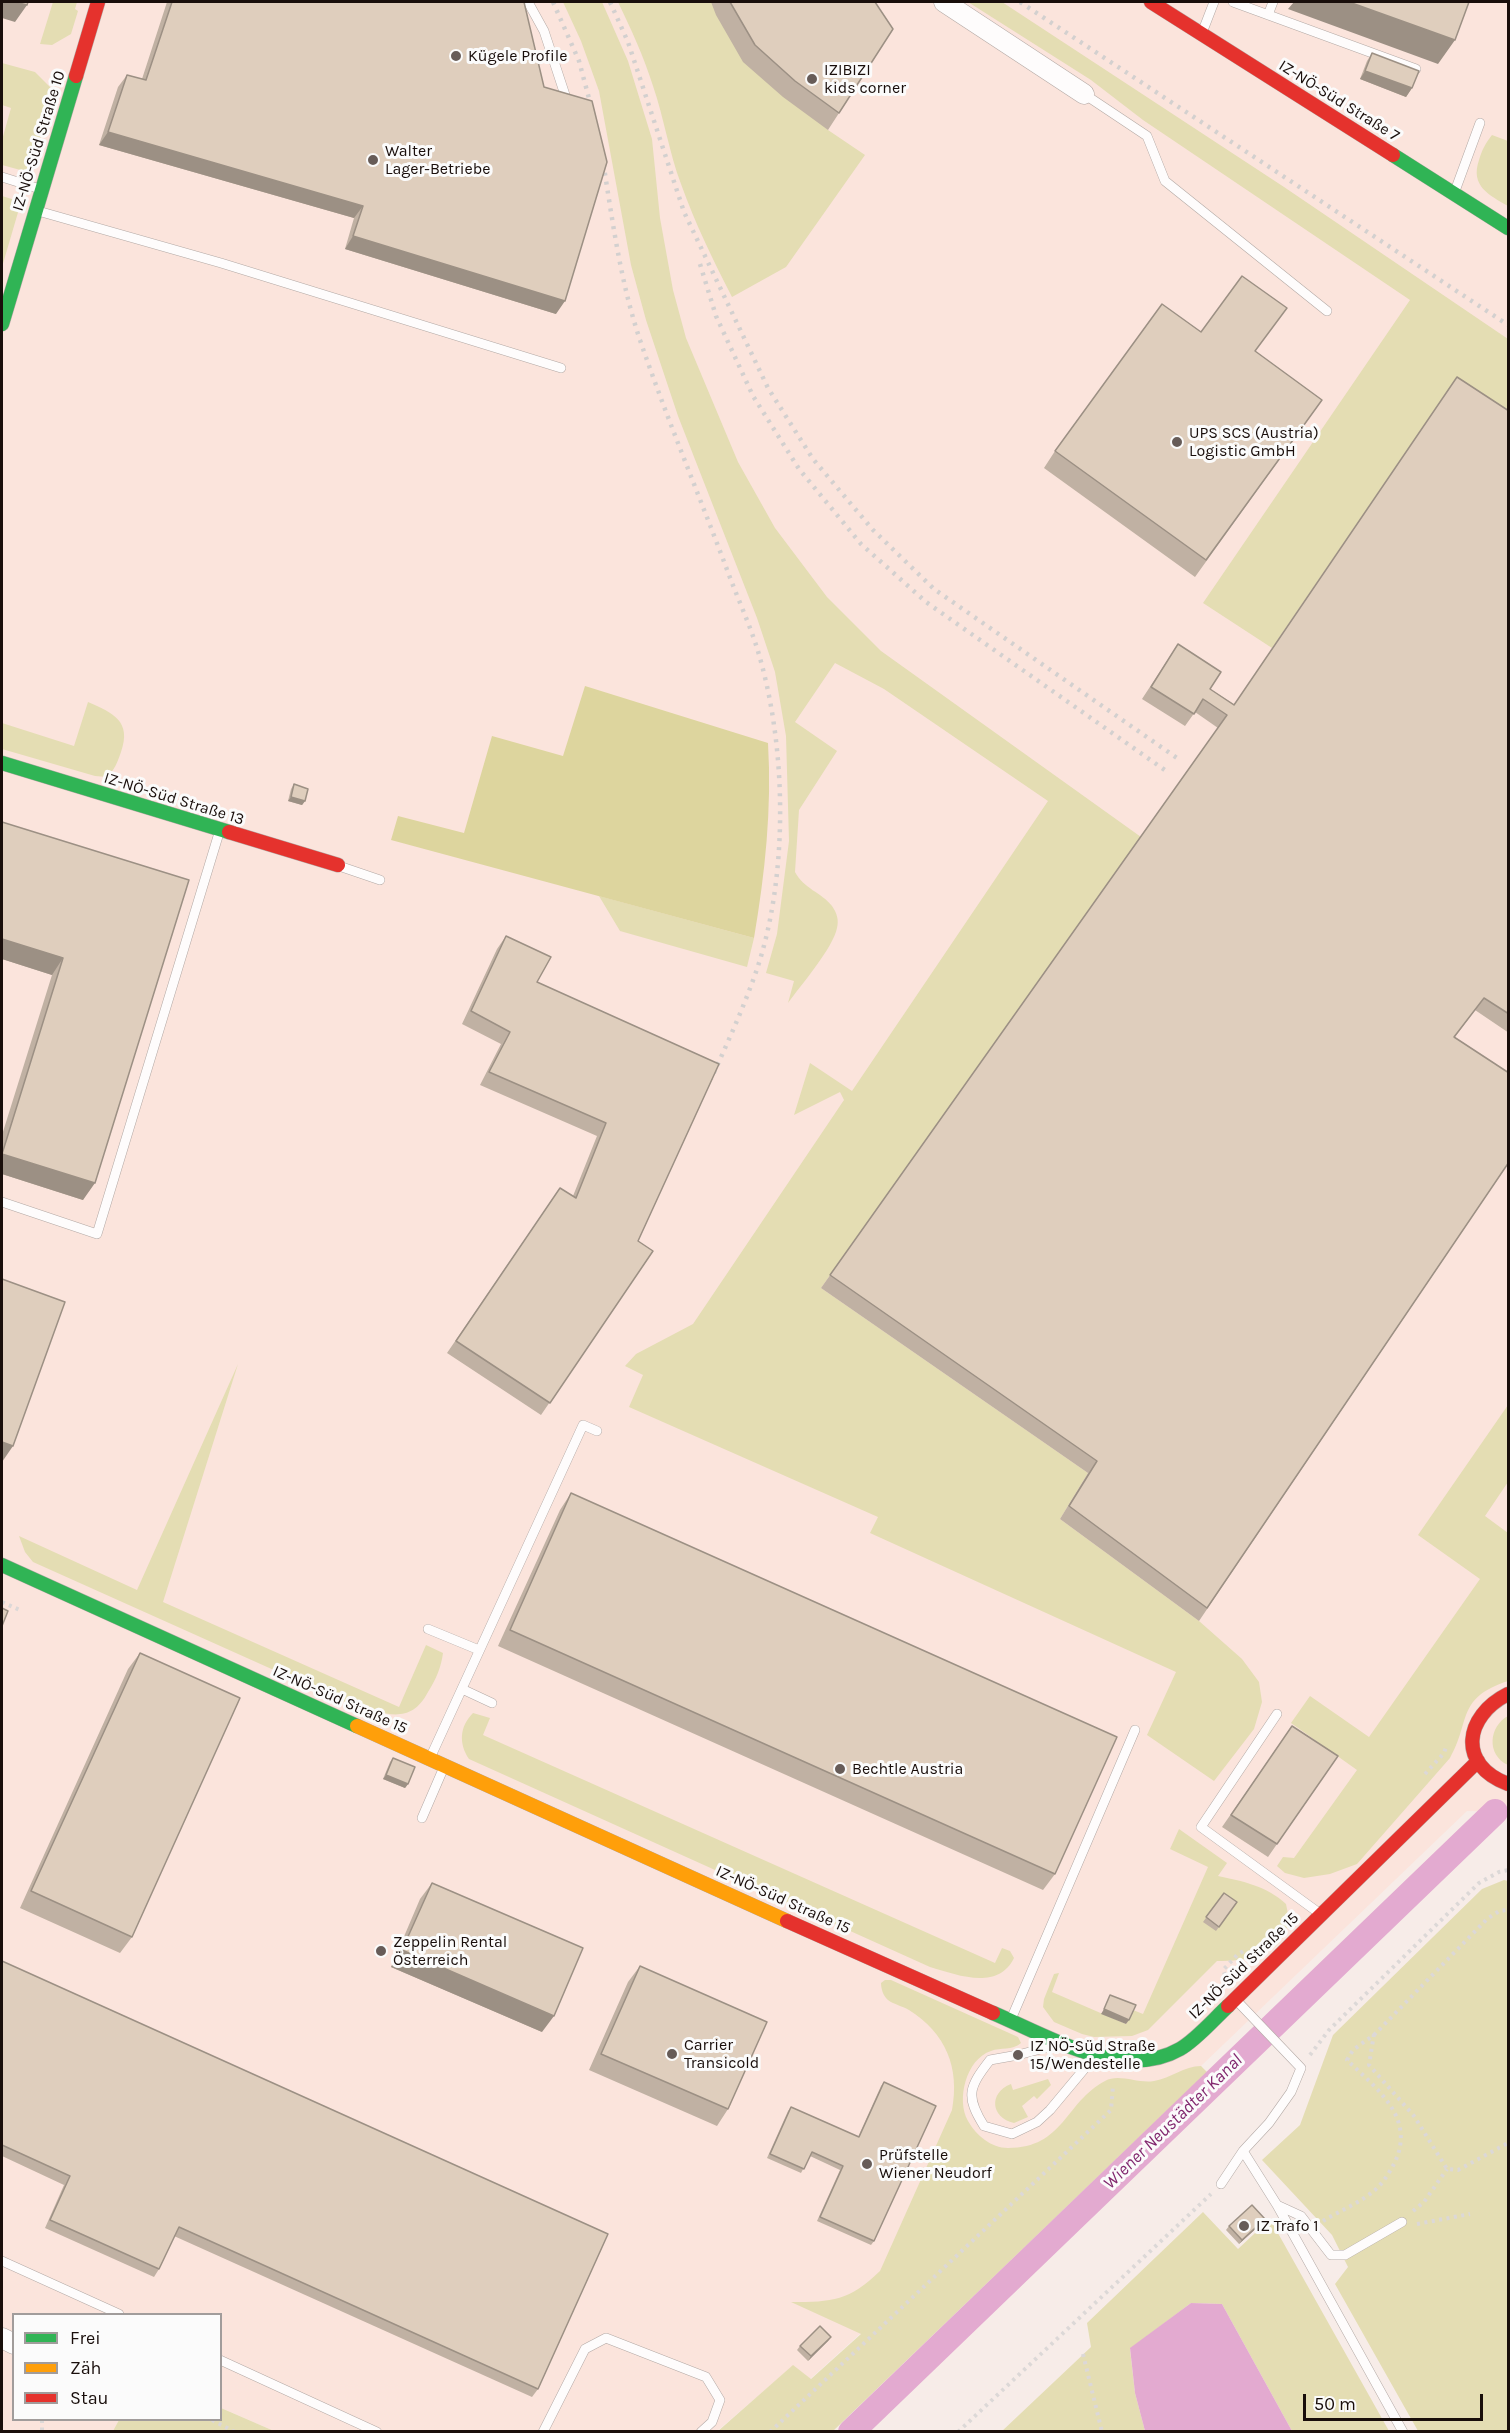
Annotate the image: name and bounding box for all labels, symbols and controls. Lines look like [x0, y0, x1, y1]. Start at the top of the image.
place label: Kügele Profile [468, 46, 567, 66]
marker: Kügele Profile [449, 49, 463, 63]
street label: IZ-NÖ-Süd Straße 7 [1275, 56, 1403, 146]
place label: IZIBIZI kids corner [824, 60, 906, 98]
street label: IZ-NÖ-Süd Straße 10 [8, 68, 70, 214]
marker: IZIBIZI kids corner [805, 72, 819, 86]
place label: Walter Lager-Betriebe [385, 141, 491, 179]
marker: Walter Lager-Betriebe [366, 153, 380, 167]
place label: UPS SCS (Austria) Logistic GmbH [1189, 423, 1319, 461]
marker: UPS SCS (Austria) Logistic GmbH [1170, 435, 1184, 449]
street label: IZ-NÖ-Süd Straße 13 [101, 768, 247, 830]
street label: IZ-NÖ-Süd Straße 15 [270, 1662, 410, 1738]
place label: Bechtle Austria [852, 1759, 963, 1779]
marker: Bechtle Austria [833, 1762, 847, 1776]
street label: IZ-NÖ-Süd Straße 15 [713, 1862, 853, 1938]
street label: IZ-NÖ-Süd Straße 15 [1185, 1909, 1303, 2023]
place label: Zeppelin Rental Österreich [393, 1932, 507, 1970]
marker: Zeppelin Rental Österreich [374, 1944, 388, 1958]
place label: Carrier Transicold [684, 2035, 759, 2073]
place label: IZ NÖ-Süd Straße 15/Wendestelle [1030, 2036, 1156, 2074]
marker: Carrier Transicold [665, 2047, 679, 2061]
marker: IZ NÖ-Süd Straße 15/Wendestelle [1011, 2048, 1025, 2062]
water label: Wiener Neustädter Kanal [1099, 2050, 1247, 2194]
place label: Prüfstelle Wiener Neudorf [879, 2145, 992, 2183]
marker: Prüfstelle Wiener Neudorf [860, 2157, 874, 2171]
place label: IZ Trafo 1 [1256, 2216, 1318, 2236]
marker: IZ Trafo 1 [1237, 2219, 1251, 2233]
legend [12, 2313, 222, 2421]
text: Frei [70, 2327, 101, 2349]
text: Zäh [70, 2357, 101, 2379]
scale bar [1306, 2382, 1486, 2420]
text: Stau [70, 2387, 108, 2409]
text: 50 m [1314, 2393, 1356, 2415]

